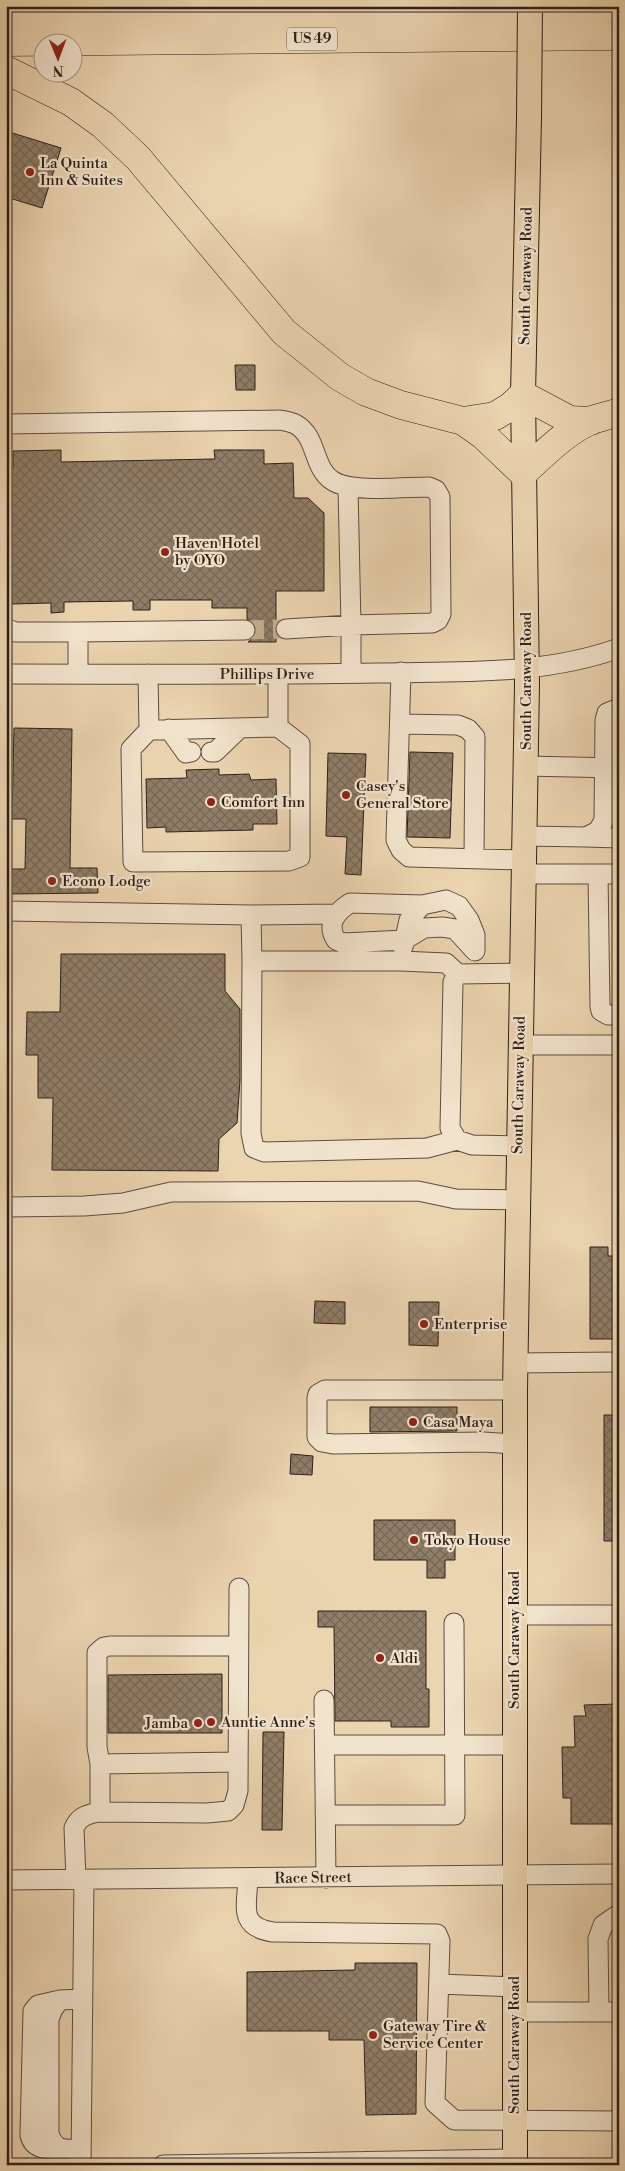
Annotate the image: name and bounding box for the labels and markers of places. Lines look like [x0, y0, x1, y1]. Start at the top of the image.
place label: La Quinta Inn & Suites [40, 154, 123, 190]
marker: La Quinta Inn & Suites [24, 166, 36, 178]
place label: Haven Hotel by OYO [175, 534, 259, 570]
marker: Haven Hotel by OYO [159, 546, 171, 558]
place label: Casey's General Store [356, 777, 449, 813]
marker: Casey's General Store [340, 789, 352, 801]
place label: Comfort Inn [221, 793, 305, 812]
marker: Comfort Inn [205, 796, 217, 808]
place label: Econo Lodge [62, 872, 151, 891]
marker: Econo Lodge [46, 875, 58, 887]
place label: Enterprise [434, 1315, 508, 1334]
marker: Enterprise [418, 1318, 430, 1330]
place label: Casa Maya [423, 1413, 494, 1432]
marker: Casa Maya [407, 1416, 419, 1428]
place label: Tokyo House [424, 1531, 511, 1550]
marker: Tokyo House [408, 1534, 420, 1546]
place label: Aldi [389, 1649, 418, 1668]
marker: Aldi [374, 1652, 386, 1664]
place label: Auntie Anne's [220, 1713, 315, 1732]
place label: Jamba [144, 1714, 188, 1733]
marker: Auntie Anne's [205, 1716, 217, 1728]
marker: Jamba [192, 1717, 204, 1729]
place label: Gateway Tire & Service Center [383, 2017, 487, 2053]
marker: Gateway Tire & Service Center [367, 2029, 379, 2041]

